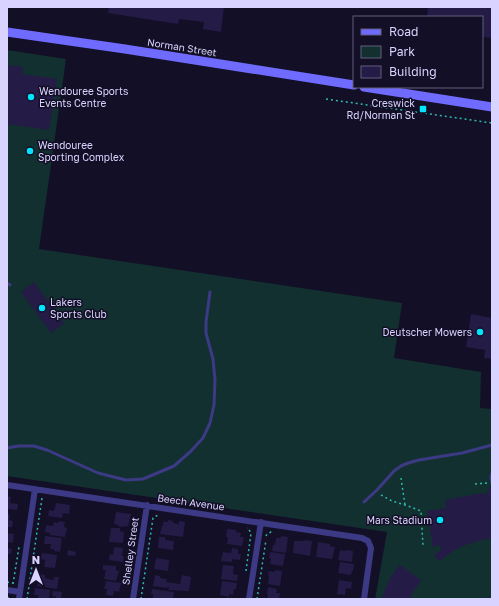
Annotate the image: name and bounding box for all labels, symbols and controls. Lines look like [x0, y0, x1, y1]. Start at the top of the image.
legend [353, 16, 483, 88]
text: Road [389, 24, 418, 39]
street label: Norman Street [146, 36, 218, 58]
text: Park [389, 44, 415, 59]
text: Building [389, 64, 437, 79]
place label: Wendouree Sports Events Centre [39, 85, 128, 109]
marker: Wendouree Sports Events Centre [26, 92, 36, 102]
place label: Creswick Rd/Norman St [347, 97, 415, 121]
marker: Creswick Rd/Norman St [418, 104, 428, 114]
place label: Wendouree Sporting Complex [38, 139, 125, 163]
marker: Wendouree Sporting Complex [25, 146, 35, 156]
place label: Lakers Sports Club [50, 296, 107, 320]
marker: Lakers Sports Club [37, 303, 47, 313]
place label: Deutscher Mowers [383, 326, 472, 338]
marker: Deutscher Mowers [475, 327, 485, 337]
street label: Beech Avenue [157, 491, 226, 513]
place label: Mars Stadium [366, 514, 432, 526]
marker: Mars Stadium [435, 515, 445, 525]
street label: Shelley Street [119, 517, 141, 585]
north arrow [16, 550, 56, 590]
text: N [32, 553, 40, 566]

